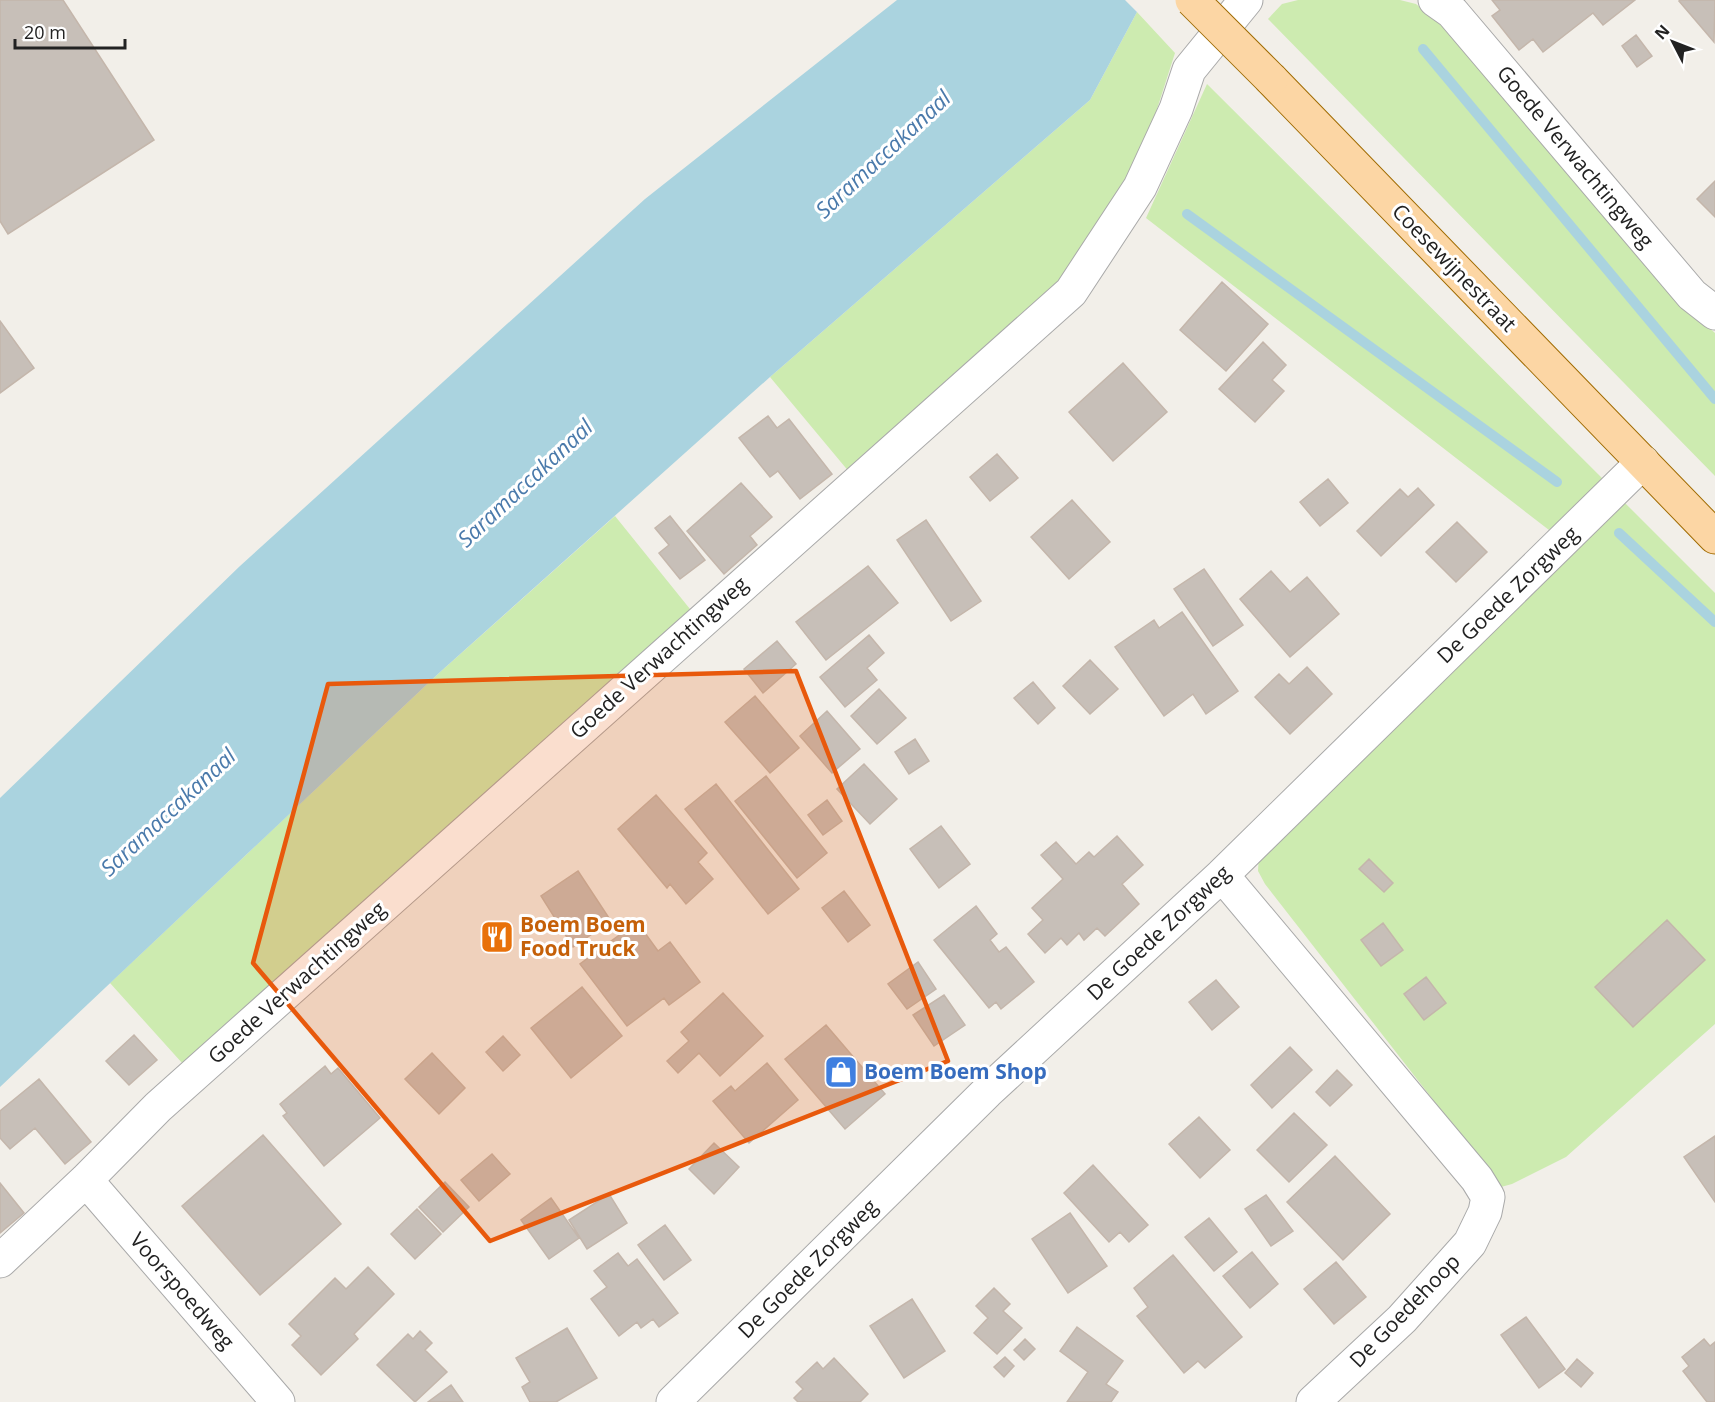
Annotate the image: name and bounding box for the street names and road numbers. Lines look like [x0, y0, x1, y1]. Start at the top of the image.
street label: Goede Verwachtingweg [1491, 59, 1660, 253]
street label: Coesewijnestraat [1386, 197, 1523, 337]
street label: De Goede Zorgweg [1431, 519, 1584, 669]
street label: Goede Verwachtingweg [563, 570, 753, 745]
street label: De Goede Zorgweg [1081, 858, 1236, 1006]
street label: Goede Verwachtingweg [201, 895, 391, 1070]
street label: De Goede Zorgweg [731, 1192, 883, 1344]
street label: Voorspoedweg [124, 1226, 241, 1355]
street label: De Goedehoop [1343, 1247, 1466, 1373]

